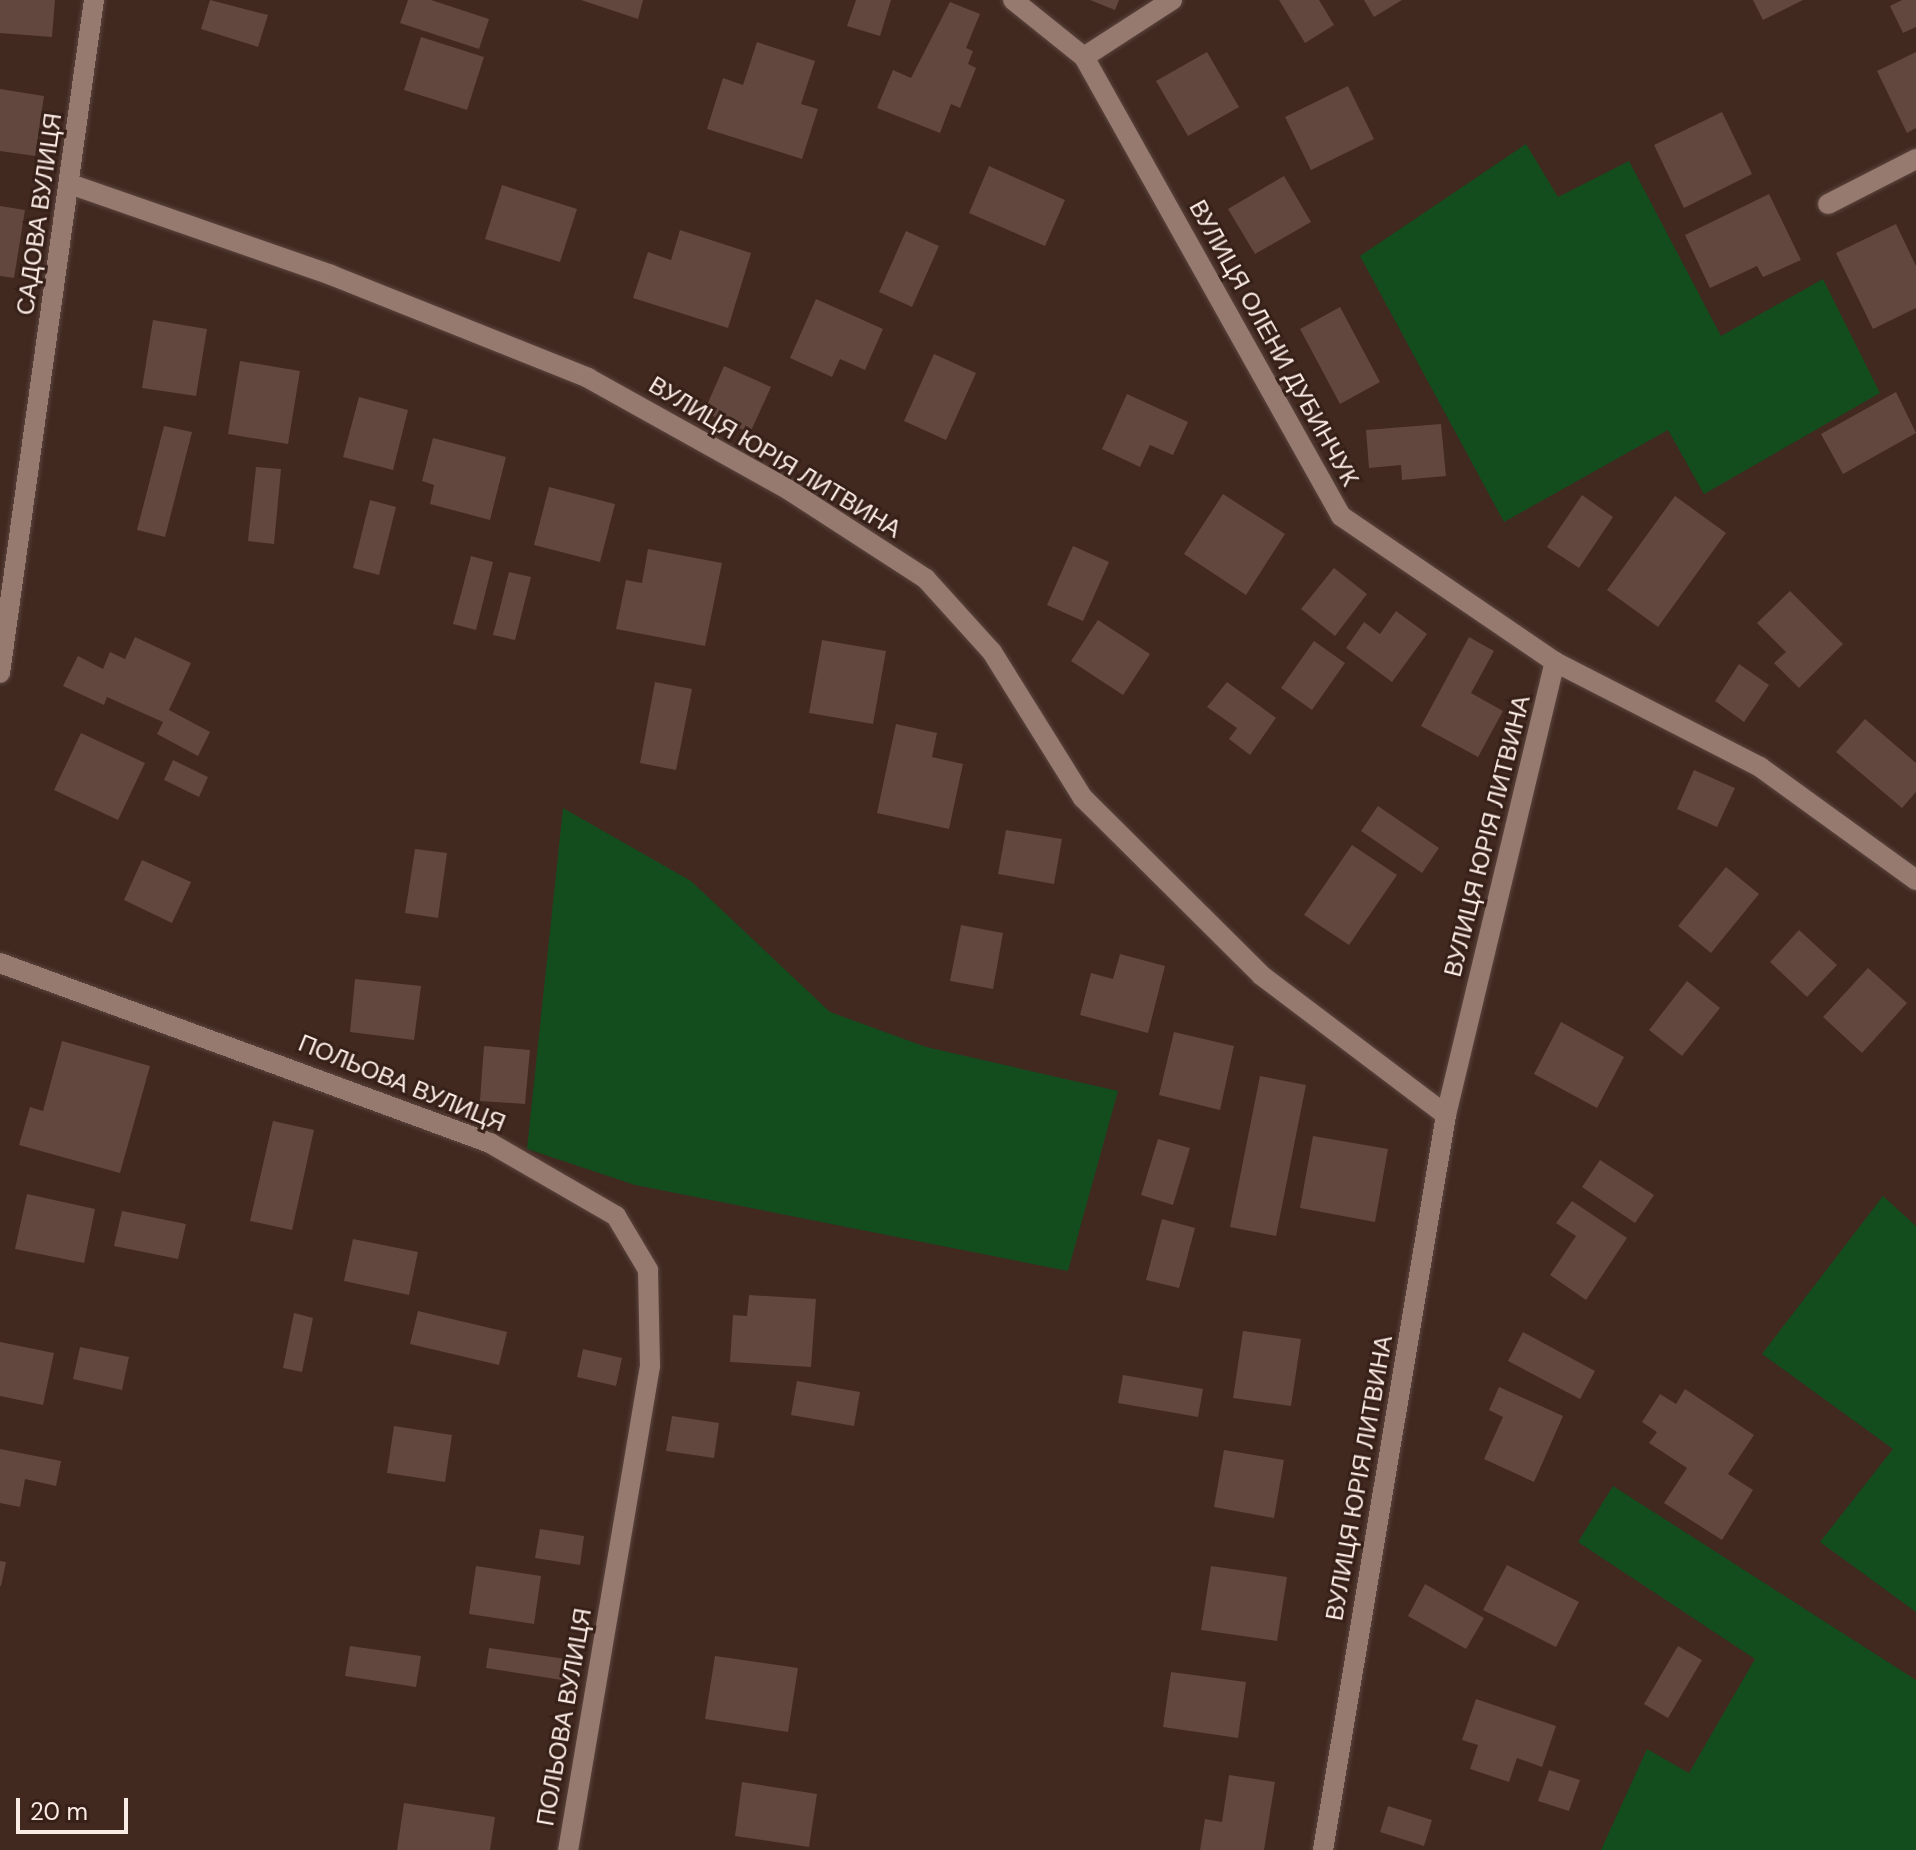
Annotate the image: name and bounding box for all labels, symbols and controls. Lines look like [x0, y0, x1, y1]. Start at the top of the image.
street label: САДОВА ВУЛИЦЯ [11, 111, 67, 317]
street label: ВУЛИЦЯ ОЛЕНИ ДУБИНЧУК [1183, 195, 1365, 491]
street label: ВУЛИЦЯ ЮРІЯ ЛИТВИНА [644, 370, 906, 544]
street label: ВУЛИЦЯ ЮРІЯ ЛИТВИНА [1438, 692, 1536, 980]
street label: ПОЛЬОВА ВУЛИЦЯ [294, 1028, 510, 1138]
street label: ВУЛИЦЯ ЮРІЯ ЛИТВИНА [1320, 1333, 1398, 1623]
street label: ПОЛЬОВА ВУЛИЦЯ [531, 1606, 597, 1828]
scale bar [20, 1782, 132, 1832]
text: 20 m [30, 1796, 88, 1827]

